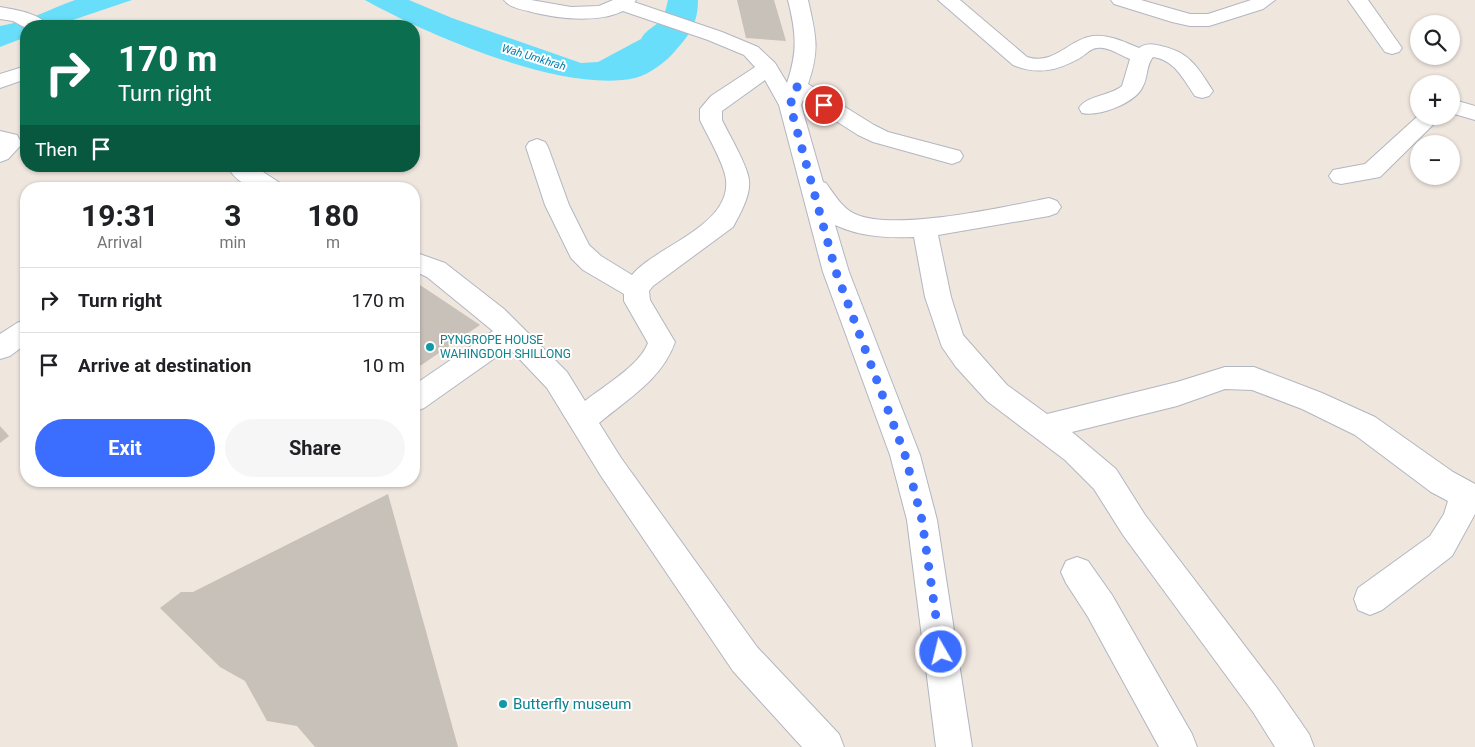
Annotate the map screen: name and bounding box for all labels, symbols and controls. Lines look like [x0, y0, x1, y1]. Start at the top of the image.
map controls [1410, 15, 1460, 185]
button: search [1410, 15, 1460, 65]
text: 170 m [118, 39, 217, 80]
icon: right [35, 40, 100, 105]
water label: Wah Umkhrah [500, 42, 568, 73]
button: + [1410, 75, 1460, 125]
text: Turn right [118, 81, 212, 106]
pin [803, 84, 845, 126]
icon: arrive [810, 91, 838, 119]
icon: arrive [87, 135, 115, 163]
button: − [1410, 135, 1460, 185]
text: Then [35, 138, 77, 161]
text: 19:31 [81, 198, 158, 233]
text: 3 [224, 198, 241, 233]
text: 180 [307, 198, 359, 233]
text: Arrival [97, 233, 142, 252]
text: min [219, 233, 246, 252]
text: m [326, 233, 340, 252]
icon: right [35, 286, 63, 314]
text: Turn right [78, 289, 162, 312]
text: 170 m [352, 289, 405, 312]
place label: PYNGROPE HOUSE WAHINGDOH SHILLONG [440, 333, 571, 361]
marker: PYNGROPE HOUSE WAHINGDOH SHILLONG [424, 341, 436, 353]
icon: arrive [35, 351, 63, 379]
text: Arrive at destination [78, 354, 251, 377]
text: 10 m [362, 354, 405, 377]
button: Exit [35, 419, 215, 477]
button: Share [225, 419, 405, 477]
position arrow [914, 625, 966, 677]
place label: Butterfly museum [513, 695, 631, 713]
marker: Butterfly museum [497, 698, 509, 710]

